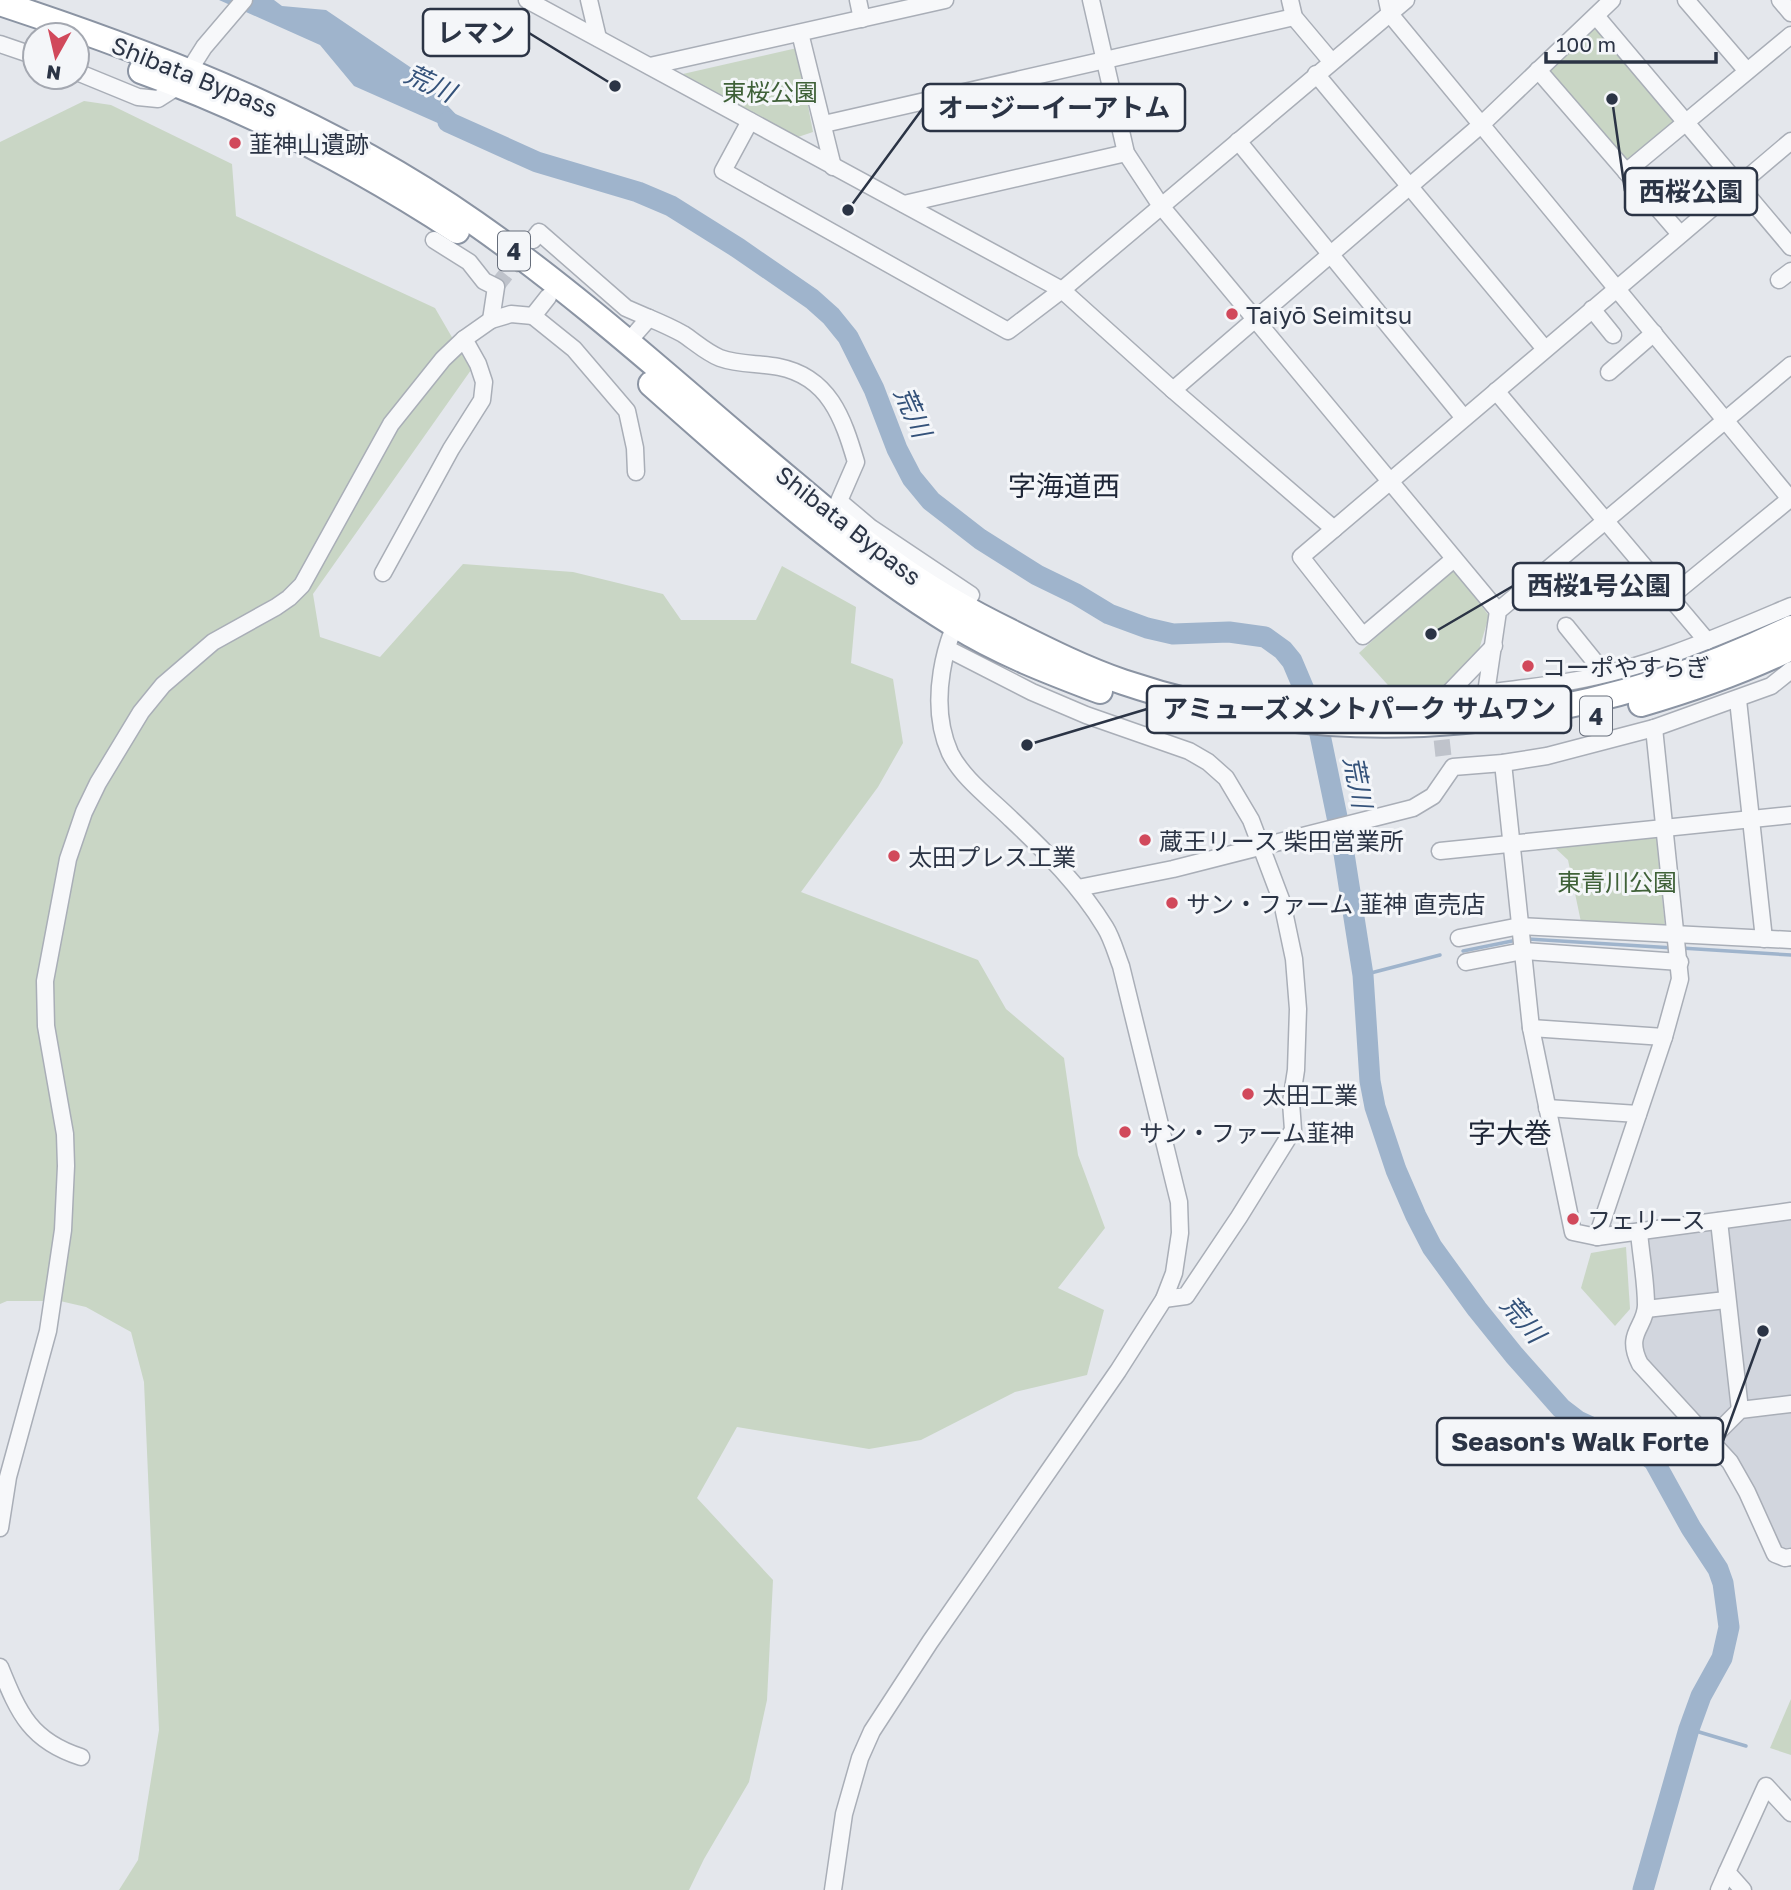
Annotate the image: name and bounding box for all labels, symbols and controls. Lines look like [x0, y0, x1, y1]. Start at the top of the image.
callout: レマン [423, 9, 529, 56]
text: レマン [437, 17, 515, 48]
north arrow [21, 21, 91, 91]
scale bar [1546, 21, 1716, 65]
street label: Shibata Bypass [108, 29, 282, 123]
text: 100 m [1556, 31, 1616, 57]
water label: 荒川 [400, 58, 463, 109]
text: N [45, 61, 62, 86]
park label: 東桜公園 [722, 77, 818, 106]
callout: オージーイーアトム [923, 84, 1185, 131]
text: オージーイーアトム [938, 92, 1170, 123]
place label: 韮神山遺跡 [249, 129, 369, 158]
marker: 韮神山遺跡 [227, 135, 243, 151]
callout: 西桜公園 [1625, 168, 1757, 215]
text: 西桜公園 [1639, 176, 1743, 207]
road number: 4 [498, 232, 530, 270]
place label: Taiyō Seimitsu [1246, 300, 1412, 329]
marker: Taiyō Seimitsu [1224, 306, 1240, 322]
water label: 荒川 [888, 382, 939, 445]
street label: Shibata Bypass [770, 459, 928, 591]
district label: 字海道西 [1008, 469, 1120, 502]
callout: 西桜1号公園 [1513, 563, 1684, 610]
text: 西桜1号公園 [1527, 570, 1671, 601]
place label: コーポやすらぎ [1542, 652, 1710, 681]
marker: コーポやすらぎ [1520, 658, 1536, 674]
callout: アミューズメントパーク サムワン [1147, 686, 1571, 733]
text: アミューズメントパーク サムワン [1162, 693, 1556, 724]
road number: 4 [1580, 696, 1612, 736]
water label: 荒川 [1338, 754, 1379, 813]
place label: 蔵王リース 柴田営業所 [1159, 826, 1404, 855]
marker: 蔵王リース 柴田営業所 [1137, 832, 1153, 848]
place label: 太田プレス工業 [908, 842, 1076, 871]
marker: 太田プレス工業 [886, 848, 902, 864]
park label: 東青川公園 [1557, 867, 1677, 896]
place label: サン・ファーム 韮神 直売店 [1186, 889, 1485, 918]
marker: サン・ファーム 韮神 直売店 [1164, 895, 1180, 911]
place label: 太田工業 [1262, 1080, 1358, 1109]
marker: 太田工業 [1240, 1086, 1256, 1102]
district label: 字大巻 [1468, 1116, 1552, 1149]
place label: サン・ファーム韮神 [1139, 1118, 1354, 1147]
marker: サン・ファーム韮神 [1117, 1124, 1133, 1140]
place label: フェリース [1587, 1205, 1706, 1234]
marker: フェリース [1565, 1211, 1581, 1227]
water label: 荒川 [1494, 1289, 1554, 1351]
callout: Season's Walk Forte [1437, 1418, 1723, 1465]
text: Season's Walk Forte [1451, 1426, 1709, 1457]

